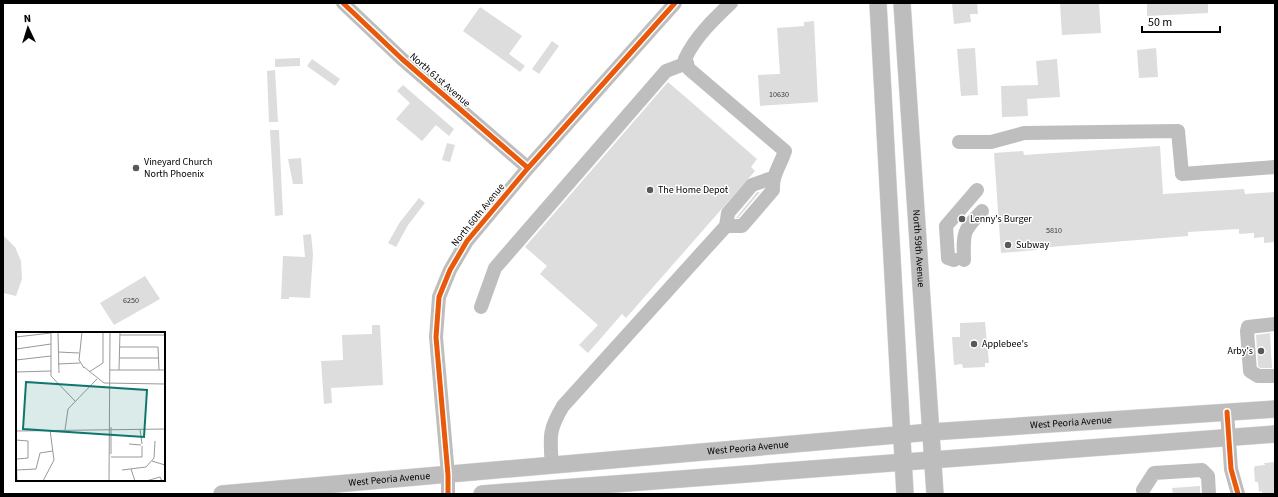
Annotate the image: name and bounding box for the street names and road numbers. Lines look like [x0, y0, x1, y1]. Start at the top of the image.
street label: North 61st Avenue [407, 50, 473, 110]
street label: North 60th Avenue [448, 180, 508, 250]
street label: North 59th Avenue [909, 209, 928, 288]
street label: West Peoria Avenue [1030, 413, 1112, 432]
street label: West Peoria Avenue [707, 437, 789, 459]
street label: West Peoria Avenue [348, 469, 431, 490]

